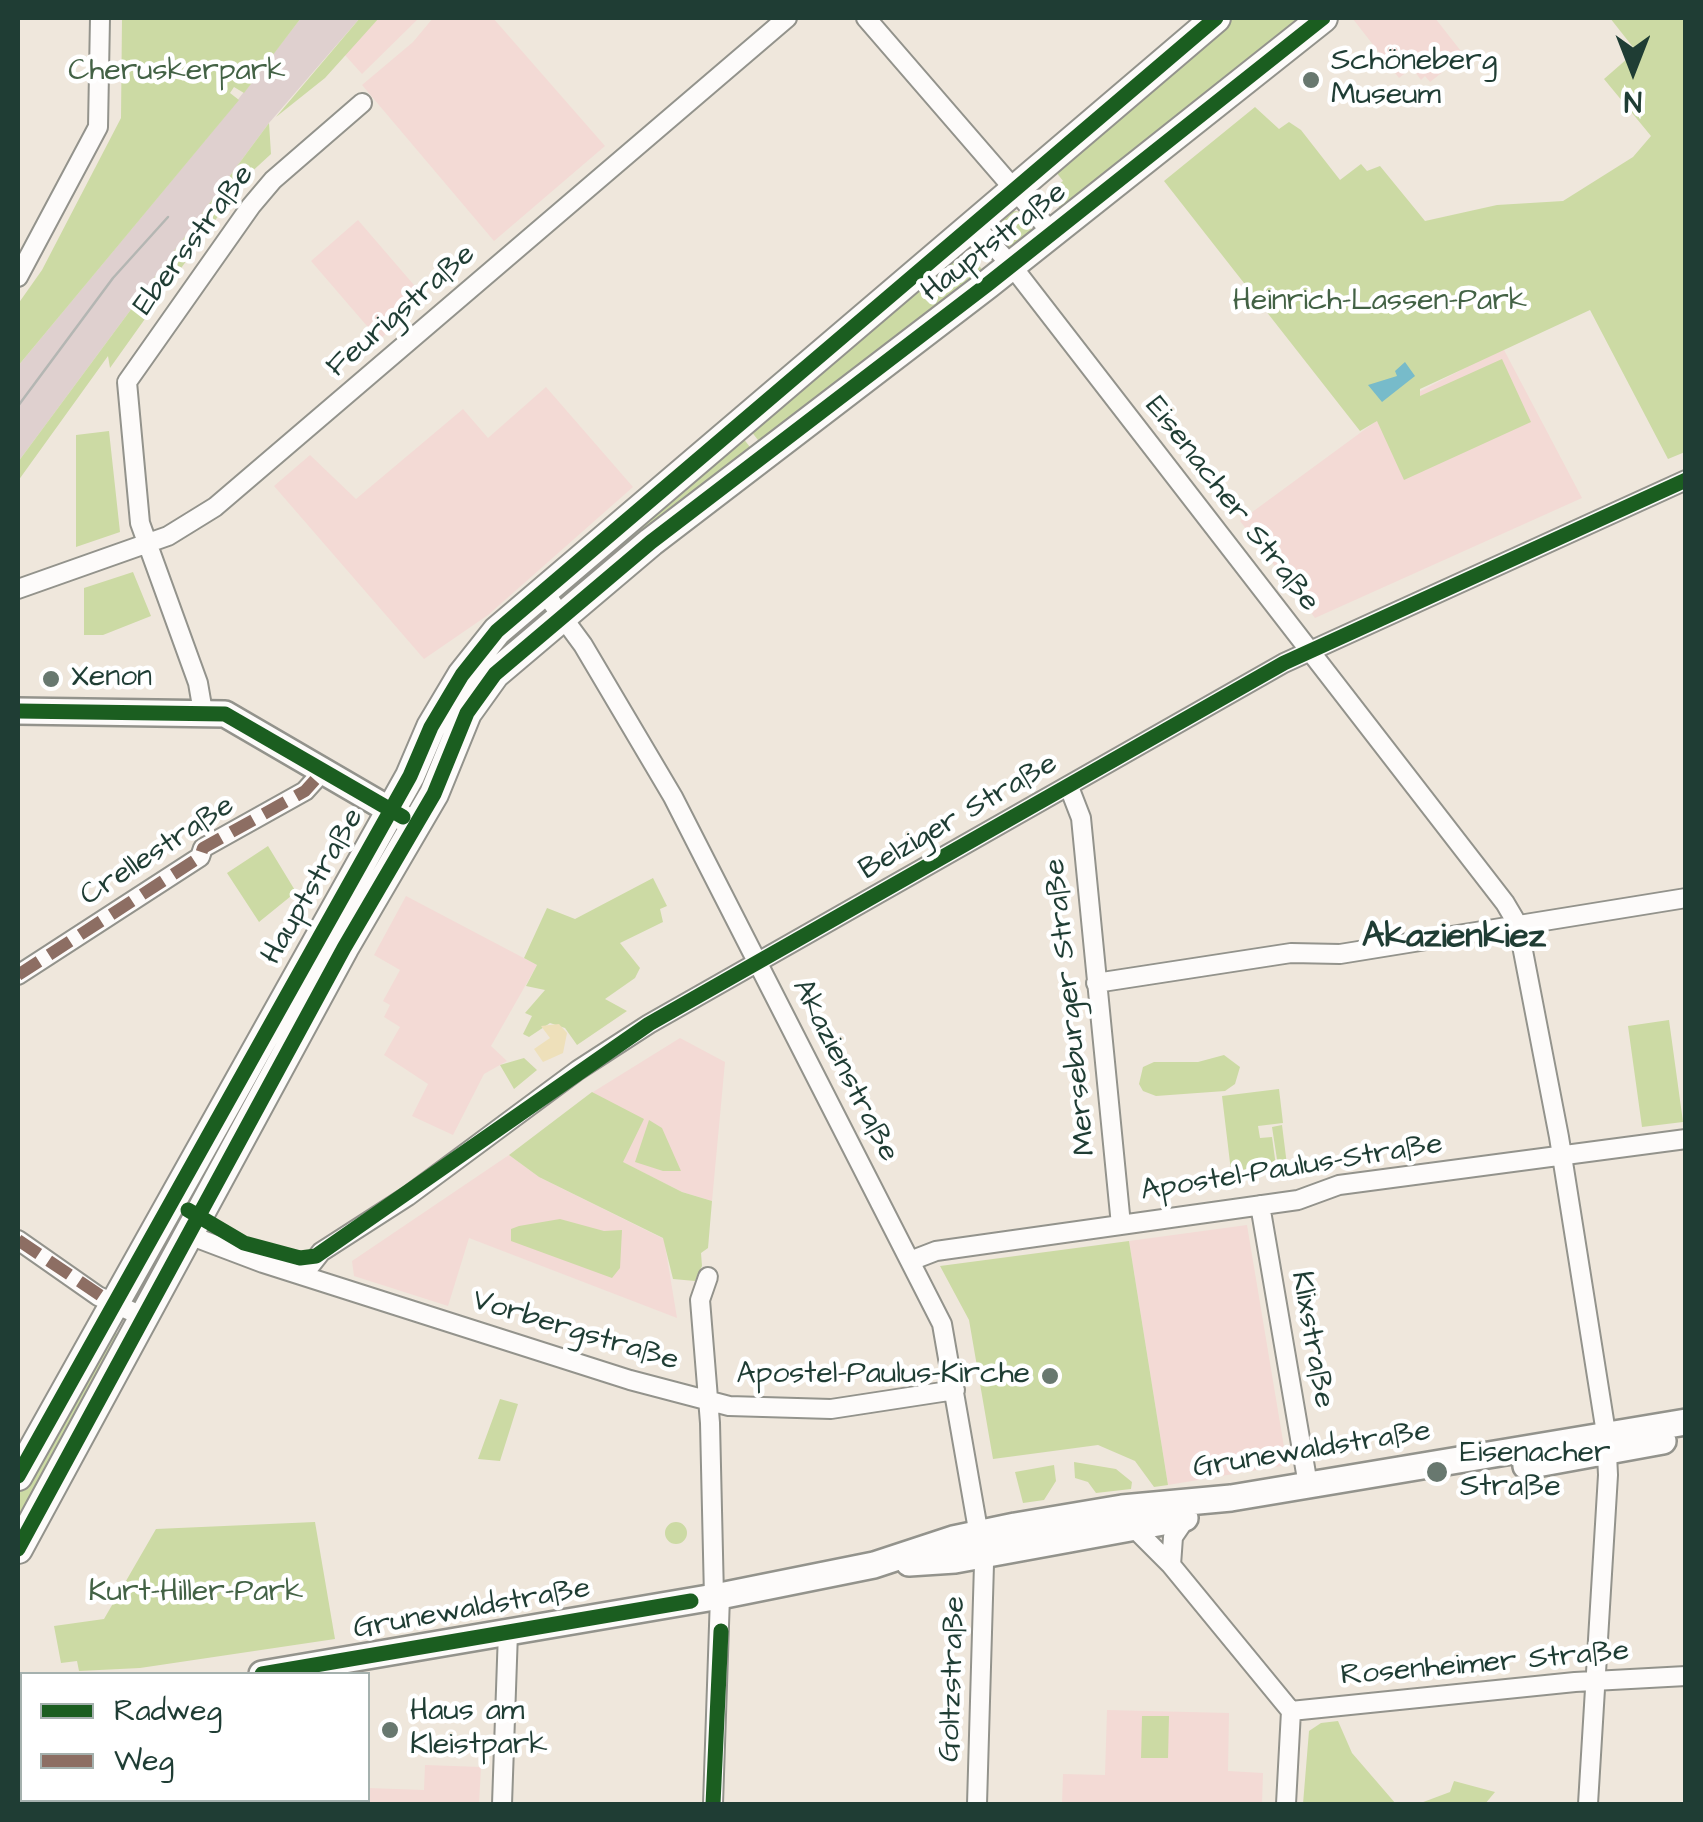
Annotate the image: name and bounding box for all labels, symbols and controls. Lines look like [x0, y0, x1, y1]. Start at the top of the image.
north arrow [1583, 20, 1683, 120]
place label: Schöneberg Museum [1331, 45, 1497, 116]
park label: Cheruskerpark [68, 55, 286, 91]
marker: Schöneberg Museum [1300, 69, 1322, 91]
text: N [1624, 81, 1642, 120]
street label: Ebersstraße [127, 159, 263, 323]
street label: Hauptstraße [915, 175, 1075, 311]
street label: Feurigstraße [320, 238, 484, 386]
park label: Heinrich-Lassen-Park [1233, 285, 1527, 321]
street label: Eisenacher Straße [1136, 390, 1326, 620]
place label: Xenon [71, 661, 152, 697]
marker: Xenon [40, 668, 62, 690]
street label: Belziger Straße [854, 747, 1064, 889]
street label: Crellestraße [74, 789, 242, 915]
street label: Hauptstraße [255, 803, 373, 971]
street label: Merseburger Straße [1038, 857, 1106, 1157]
district label: Akazienkiez [1362, 918, 1546, 960]
street label: Akazienstraße [783, 974, 905, 1168]
street label: Apostel-Paulus-Straße [1139, 1127, 1445, 1211]
street label: Klixstraße [1281, 1269, 1341, 1411]
street label: Vorbergstraße [467, 1284, 683, 1380]
place label: Apostel-Paulus-Kirche [736, 1358, 1030, 1394]
marker: Apostel-Paulus-Kirche [1039, 1365, 1061, 1387]
street label: Grunewaldstraße [1191, 1414, 1433, 1488]
place label: Eisenacher Straße [1460, 1437, 1610, 1508]
marker: Eisenacher Straße [1424, 1459, 1450, 1485]
street label: Grunewaldstraße [351, 1571, 593, 1649]
park label: Kurt-Hiller-Park [88, 1576, 304, 1612]
street label: Goltzstraße [933, 1595, 975, 1763]
street label: Rosenheimer Straße [1339, 1634, 1631, 1696]
legend [20, 1672, 370, 1802]
text: Radweg [114, 1690, 222, 1732]
place label: Haus am Kleistpark [410, 1695, 548, 1766]
marker: Haus am Kleistpark [379, 1719, 401, 1741]
text: Weg [114, 1740, 174, 1782]

